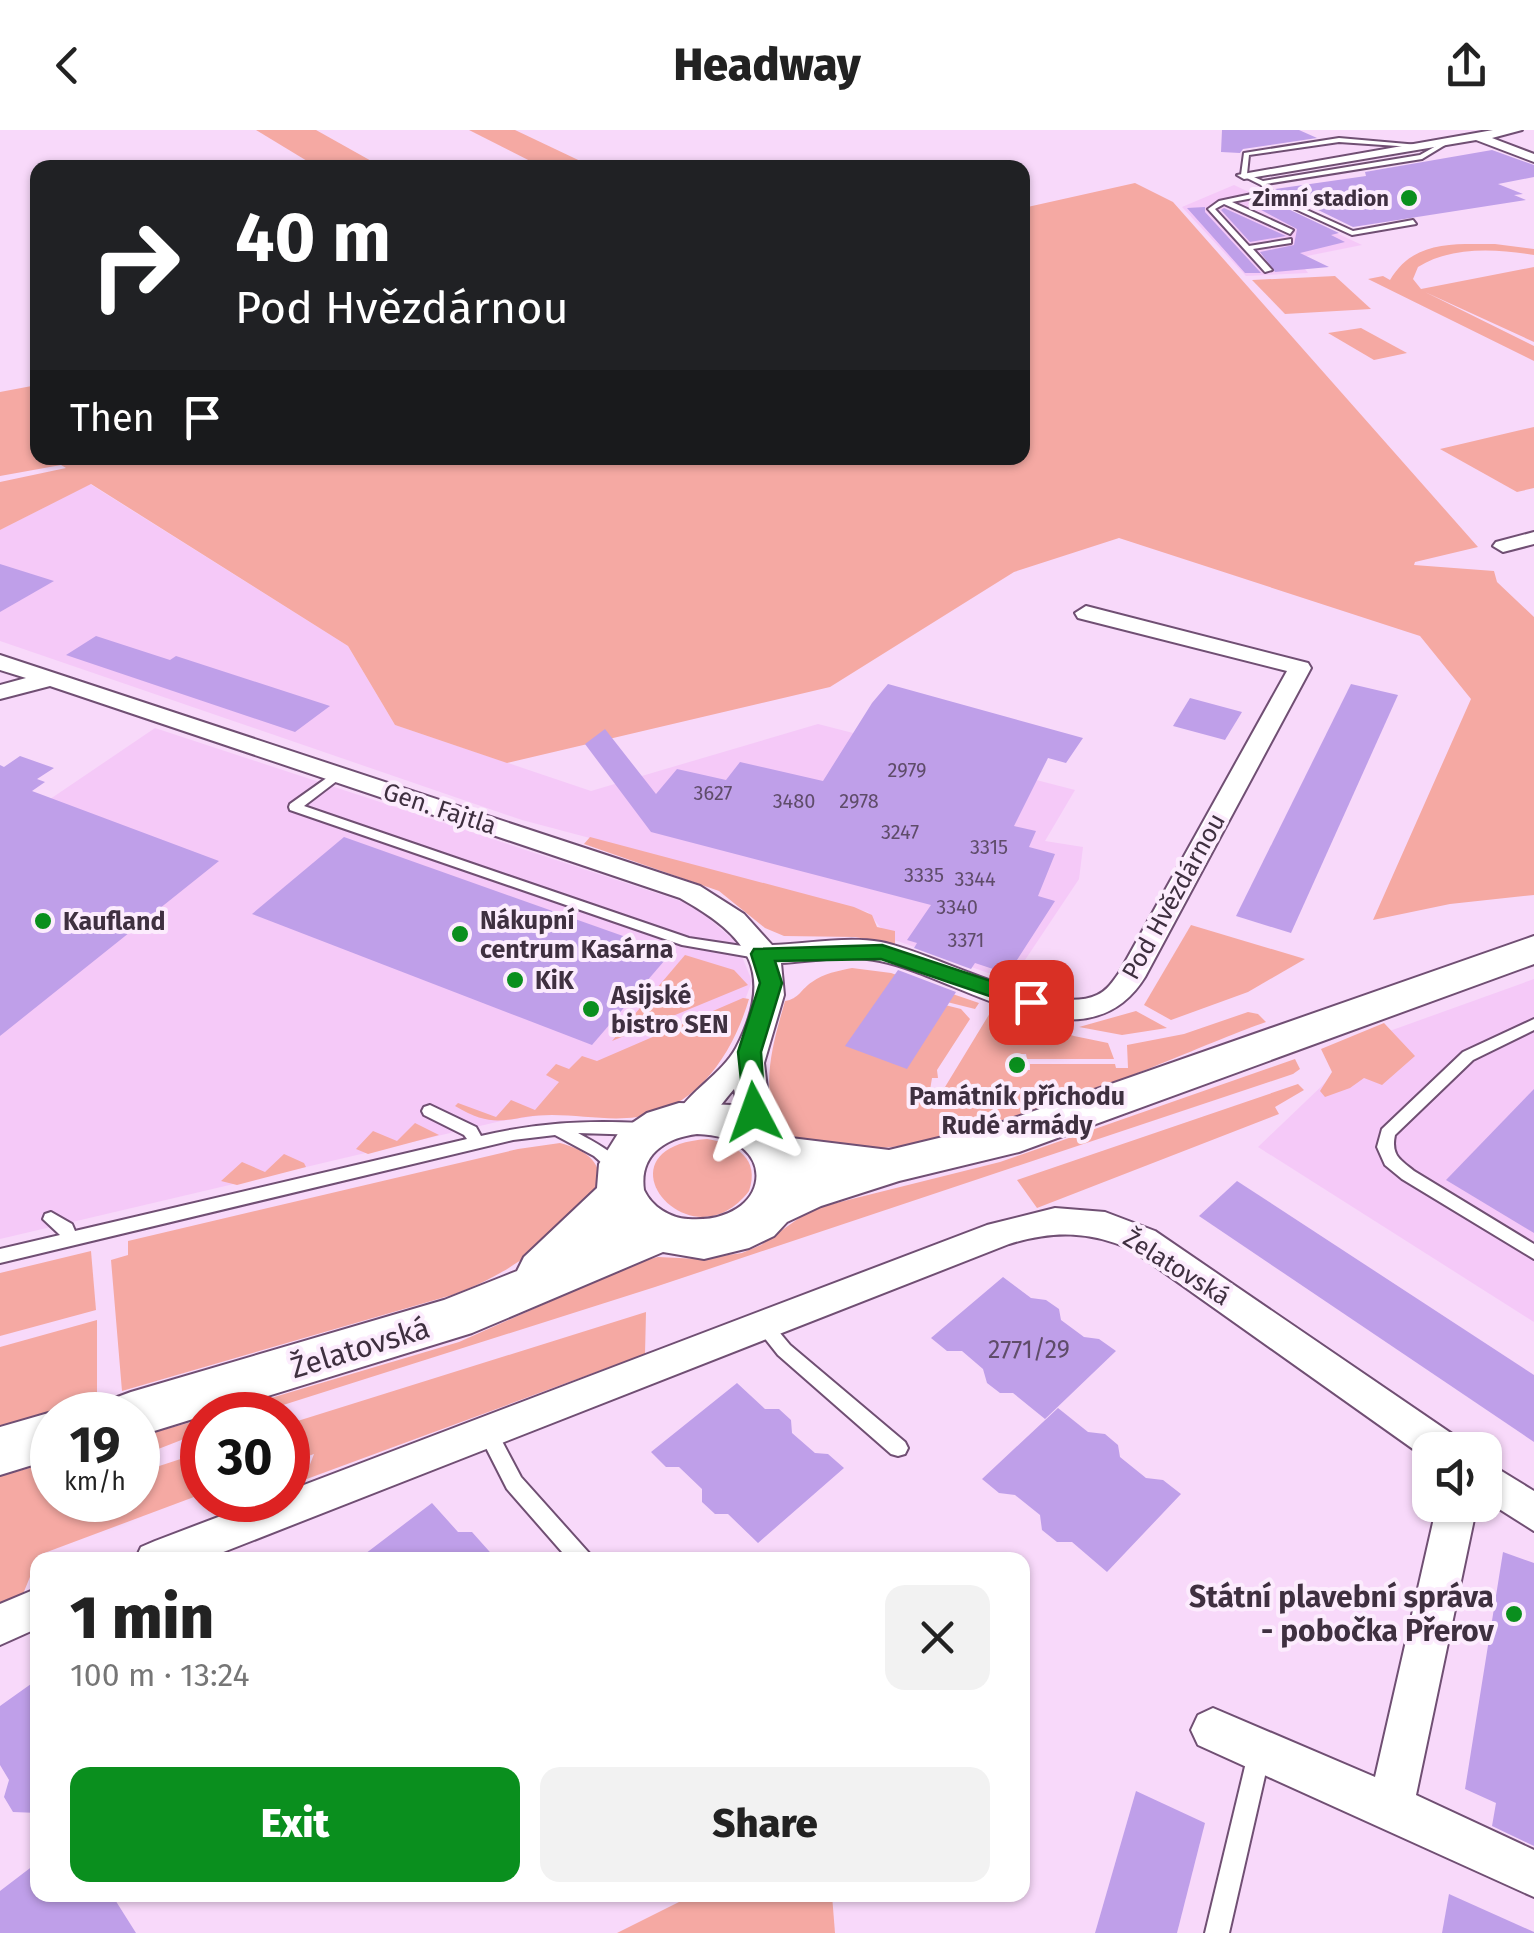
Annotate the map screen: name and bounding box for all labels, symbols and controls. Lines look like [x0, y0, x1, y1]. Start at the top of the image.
icon: back [40, 38, 95, 93]
text: Headway [673, 38, 861, 92]
icon: share [1439, 38, 1494, 93]
place label: Zimní stadion [1252, 185, 1389, 212]
marker: Zimní stadion [1398, 187, 1420, 209]
text: 40 m [235, 196, 391, 280]
icon: right [70, 200, 200, 330]
text: Pod Hvězdárnou [235, 281, 569, 335]
icon: arrive [175, 390, 230, 445]
text: Then [70, 395, 155, 441]
house number: 2979 [888, 758, 926, 782]
street label: Gen. Fajtla [379, 777, 500, 841]
house number: 3627 [694, 781, 733, 805]
house number: 3480 [773, 789, 815, 813]
house number: 2978 [839, 789, 879, 813]
street label: Pod Hvězdárnou [1116, 808, 1232, 985]
house number: 3247 [881, 820, 919, 844]
house number: 3315 [970, 835, 1008, 859]
house number: 3335 [904, 863, 944, 887]
house number: 3344 [954, 867, 996, 891]
house number: 3340 [936, 895, 978, 919]
place label: Nákupní centrum Kasárna [480, 906, 673, 965]
place label: Kaufland [63, 907, 165, 937]
marker: Kaufland [32, 910, 54, 932]
marker: Nákupní centrum Kasárna [449, 923, 471, 945]
house number: 3371 [947, 928, 985, 952]
pin [989, 960, 1074, 1045]
place label: KiK [535, 966, 575, 996]
marker: KiK [504, 969, 526, 991]
icon: arrive [1004, 975, 1059, 1030]
place label: Asijské bistro SEN [610, 981, 729, 1040]
marker: Asijské bistro SEN [580, 998, 602, 1020]
marker: Památník příchodu Rudé armády [1006, 1054, 1028, 1076]
position arrow [702, 1060, 806, 1164]
place label: Památník příchodu Rudé armády [909, 1082, 1125, 1141]
street label: Želatovská [1118, 1223, 1236, 1312]
street label: Želatovská [286, 1310, 434, 1386]
house number: 2771/29 [988, 1335, 1070, 1365]
speed limit sign: 30 [180, 1392, 310, 1522]
text: 19 [69, 1415, 121, 1475]
map controls [1412, 1432, 1502, 1522]
button: sound [1412, 1432, 1502, 1522]
text: km/h [64, 1467, 126, 1497]
place label: Státní plavební správa - pobočka Přerov [1189, 1579, 1495, 1649]
text: 1 min [70, 1582, 214, 1654]
button: close [885, 1585, 990, 1690]
marker: Státní plavební správa - pobočka Přerov [1503, 1603, 1525, 1625]
text: 100 m · 13:24 [70, 1656, 250, 1694]
button: Exit [70, 1767, 520, 1882]
button: Share [540, 1767, 990, 1882]

